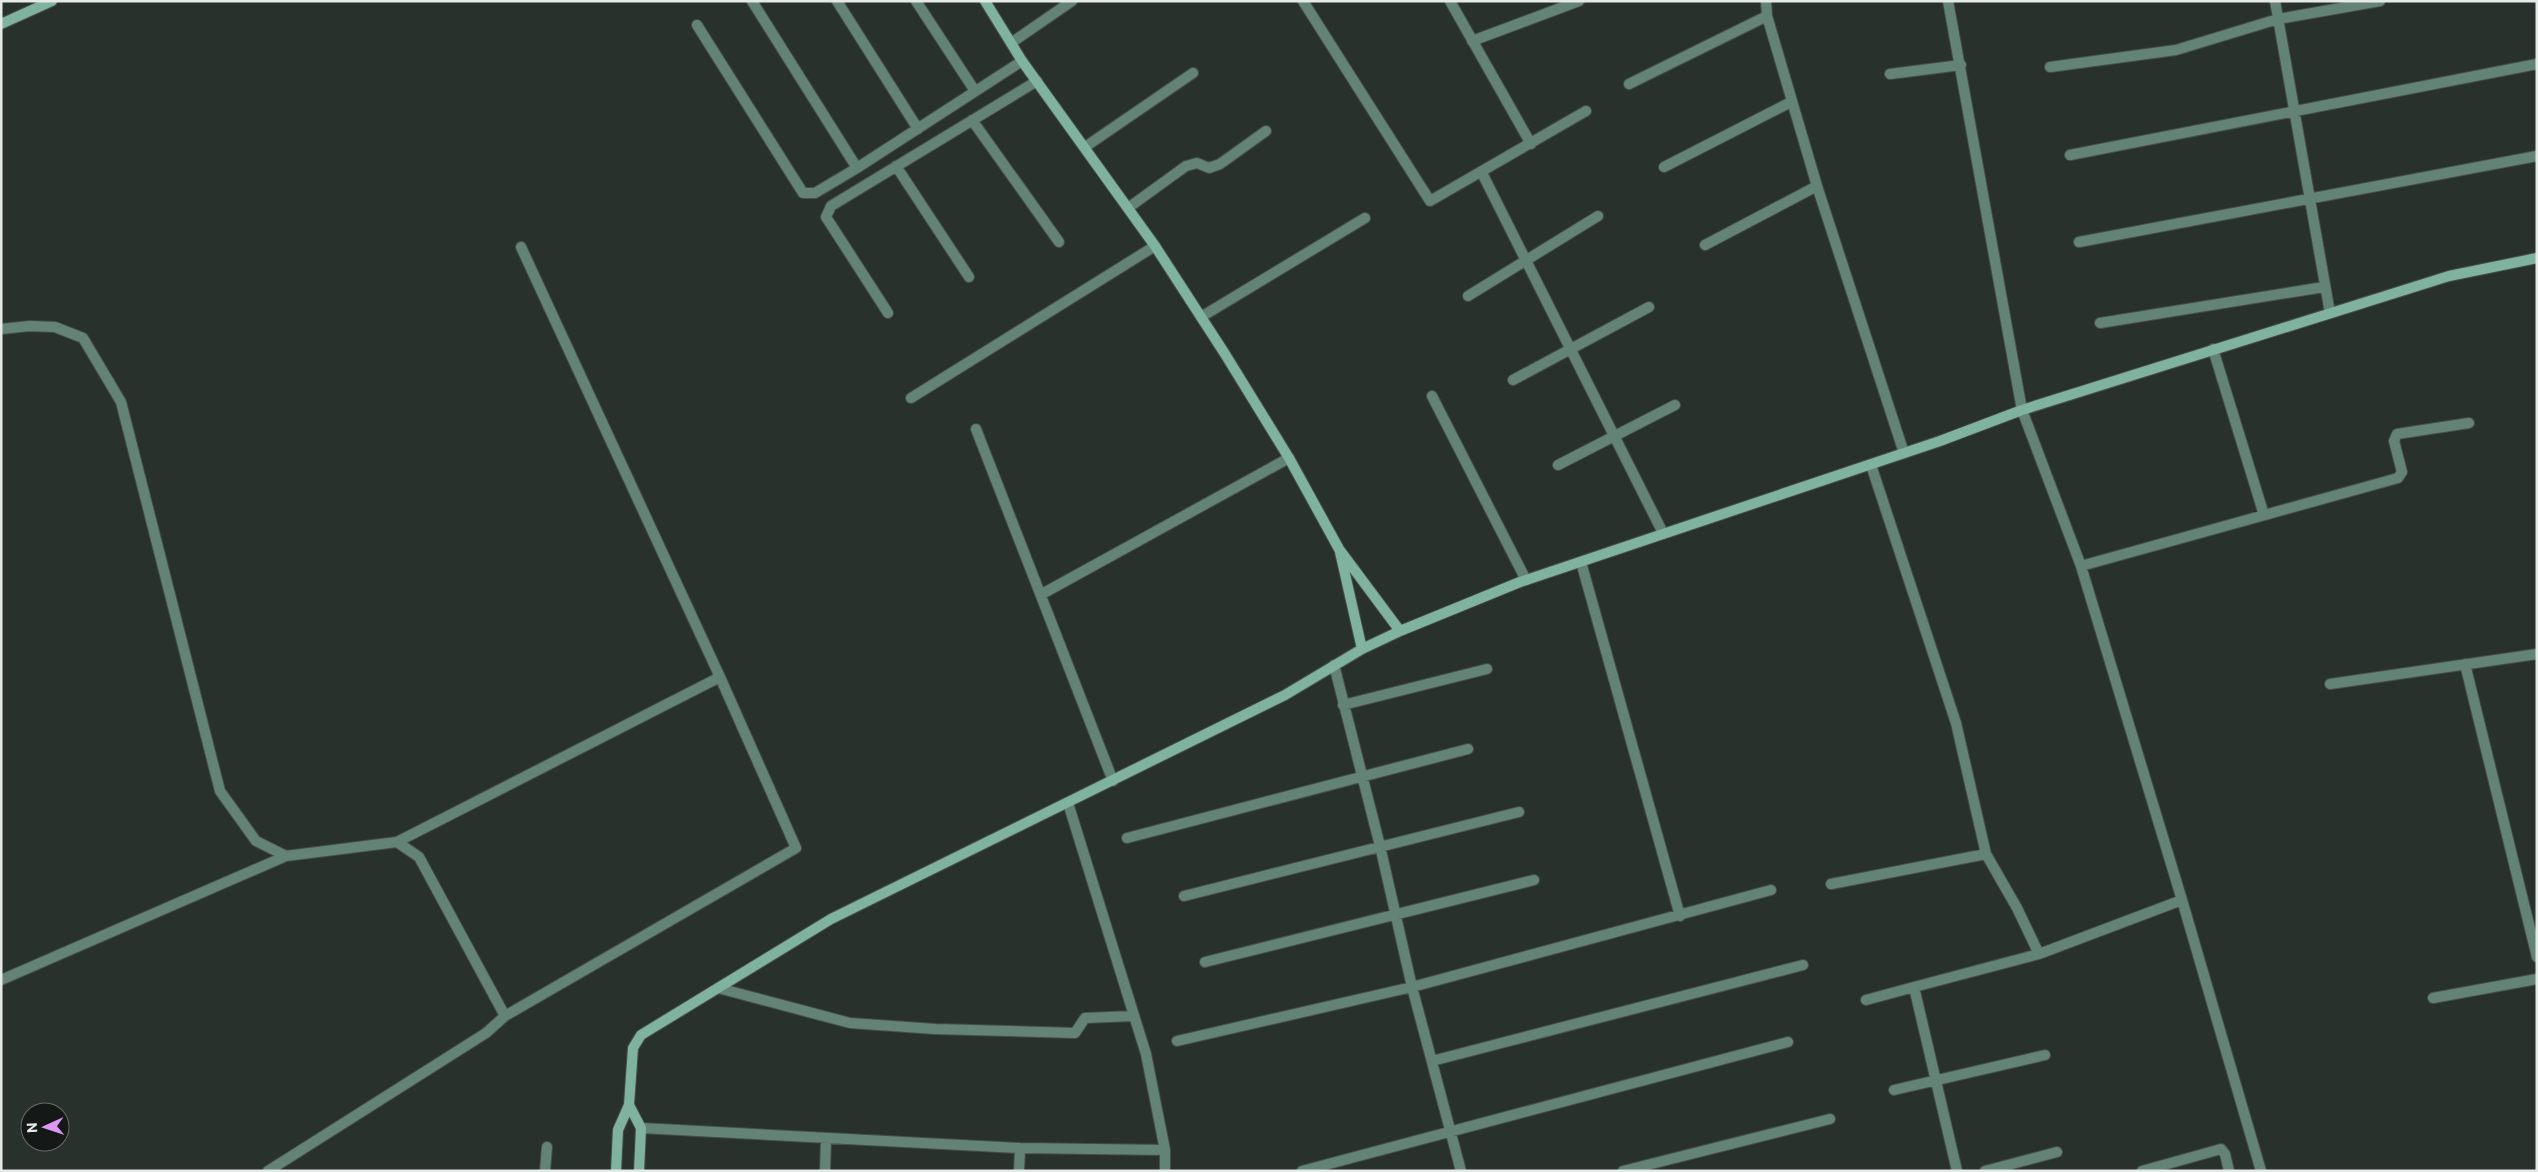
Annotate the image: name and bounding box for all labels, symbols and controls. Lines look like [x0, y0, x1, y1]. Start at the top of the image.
north arrow [20, 1102, 70, 1152]
text: N [23, 1122, 40, 1133]

